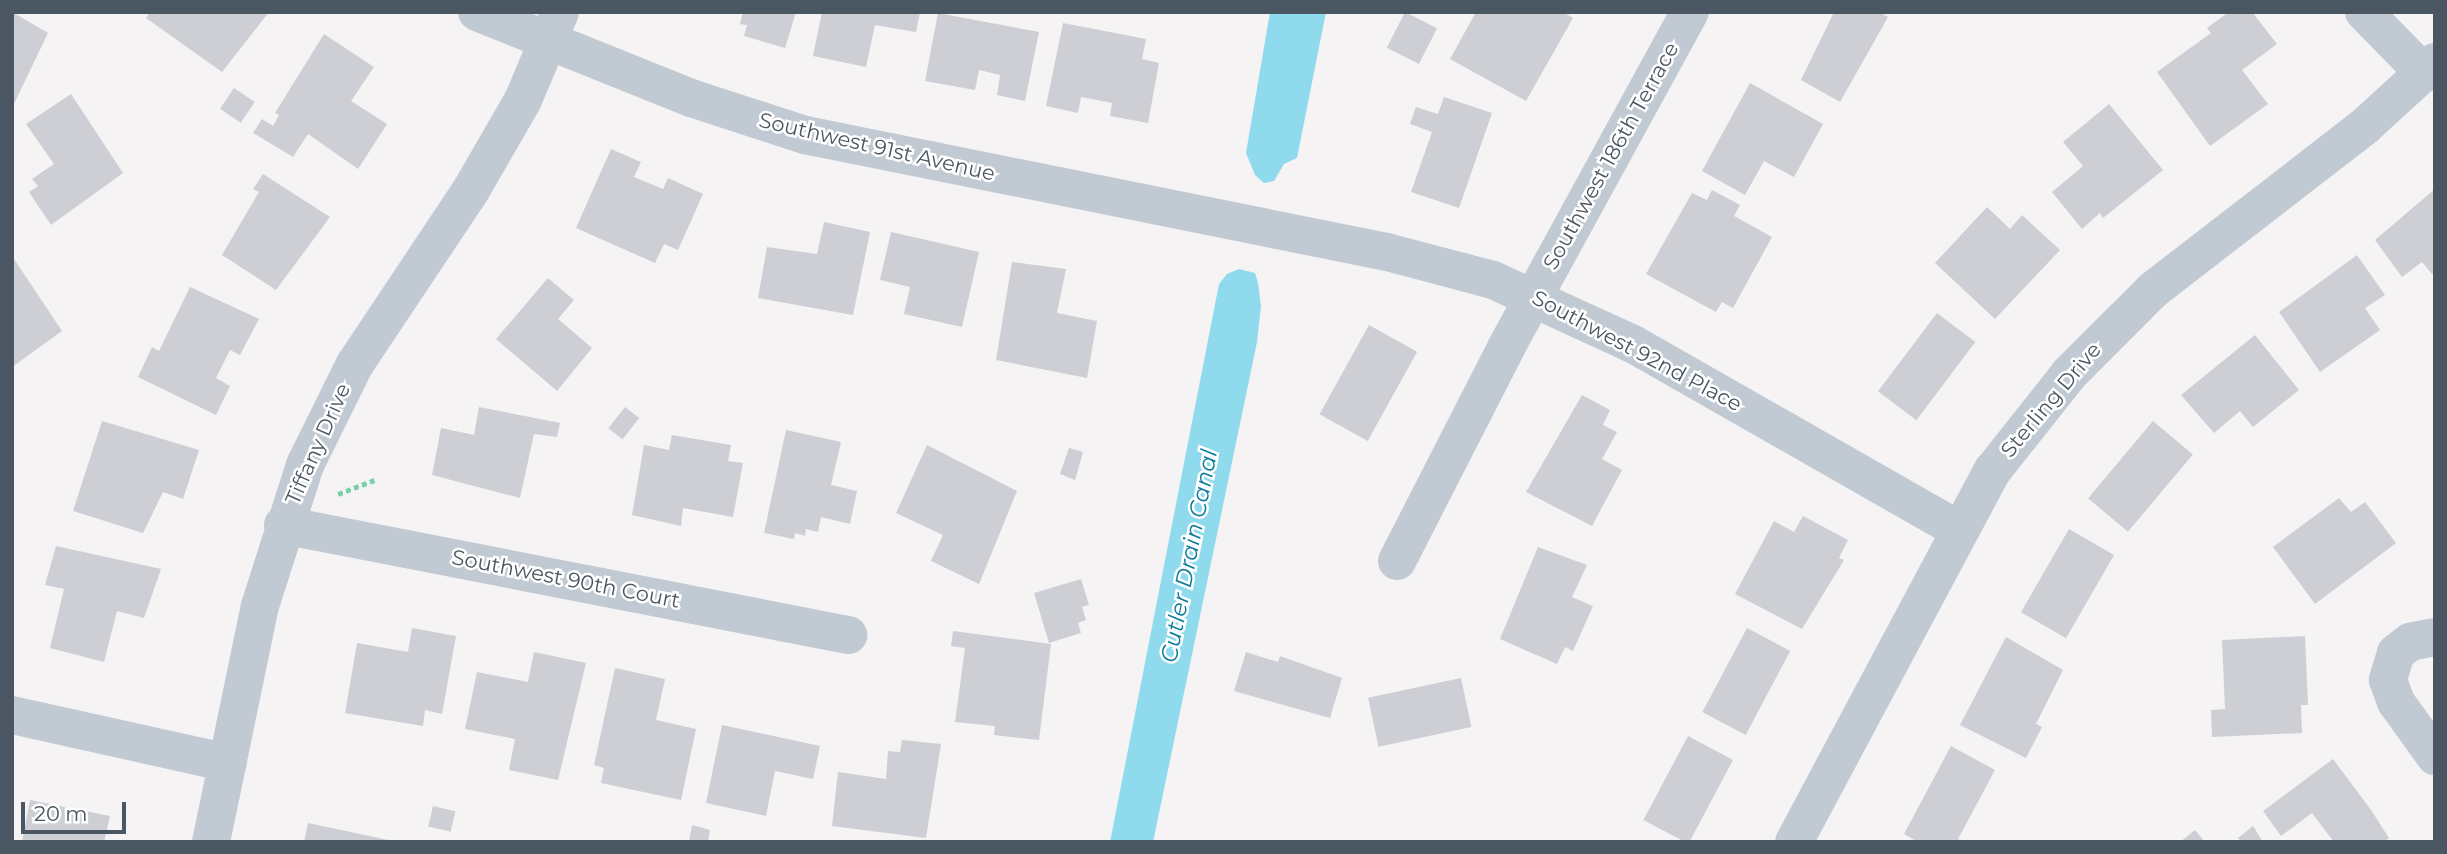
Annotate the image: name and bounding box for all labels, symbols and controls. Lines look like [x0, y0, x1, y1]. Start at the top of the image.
street label: Southwest 186th Terrace [1538, 38, 1684, 274]
street label: Southwest 91st Avenue [756, 108, 998, 186]
street label: Southwest 92nd Place [1528, 285, 1746, 417]
street label: Sterling Drive [1996, 337, 2106, 463]
street label: Tiffany Drive [280, 380, 356, 508]
water label: Cutler Drain Canal [1155, 447, 1223, 665]
street label: Southwest 90th Court [450, 545, 682, 613]
scale bar [24, 788, 130, 832]
text: 20 m [34, 801, 88, 826]

